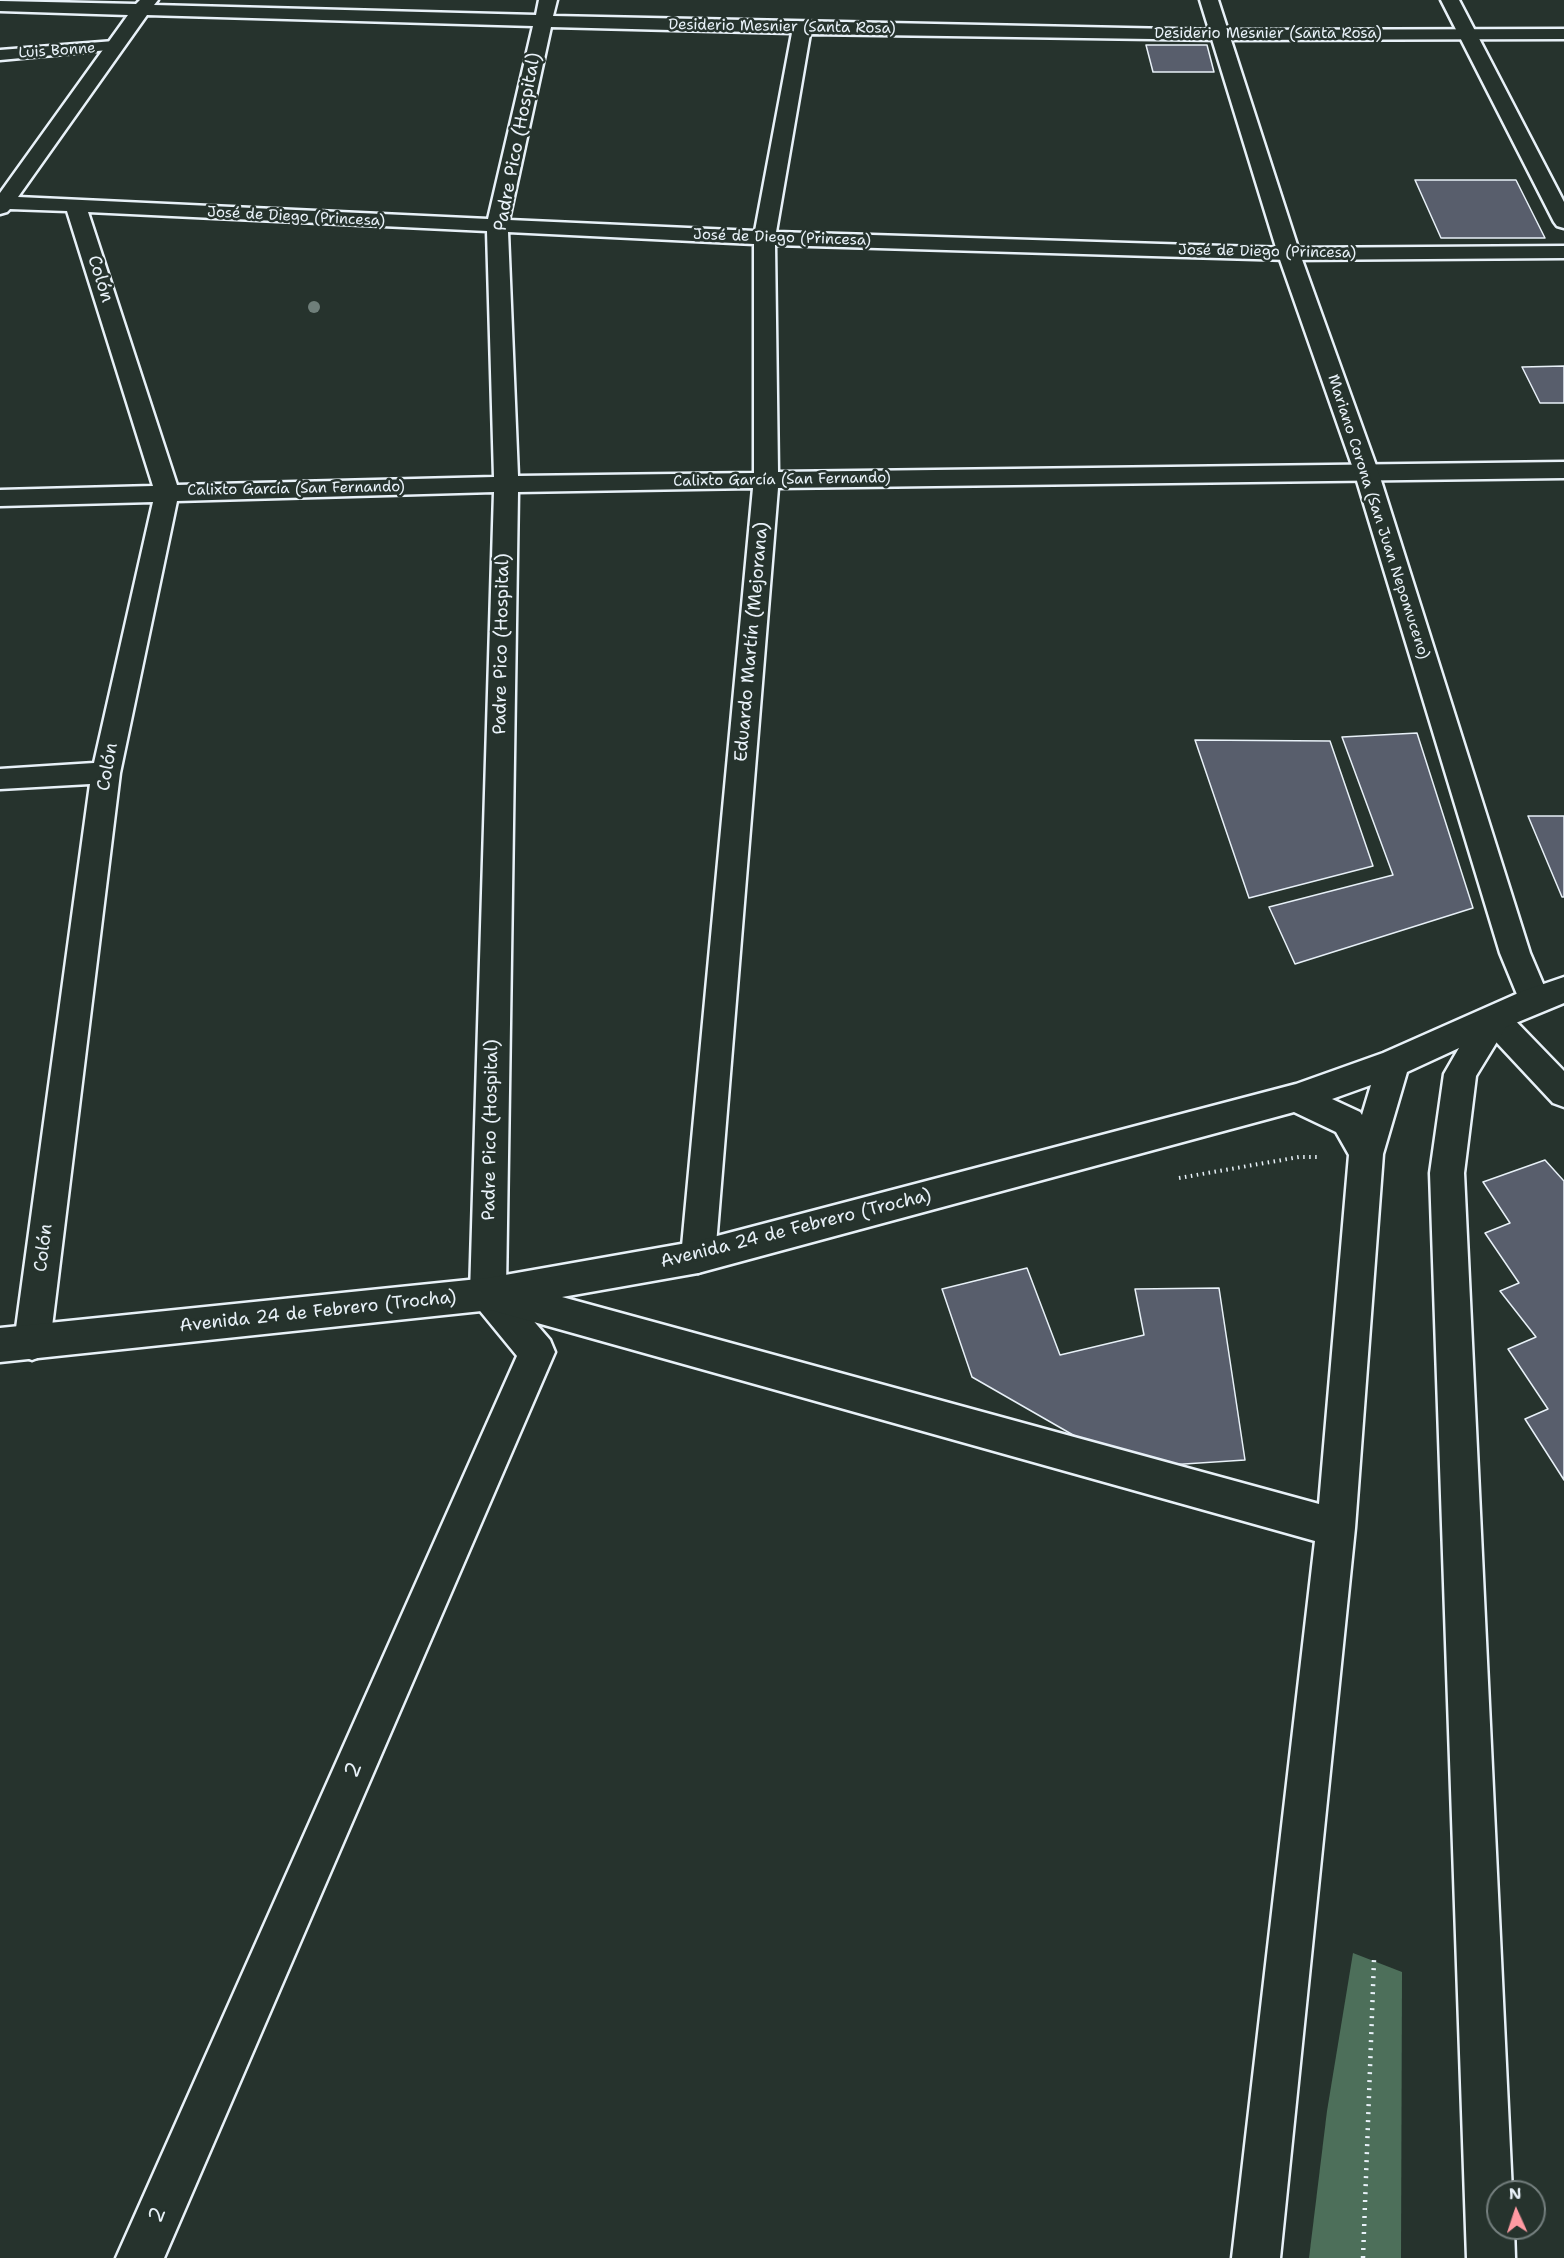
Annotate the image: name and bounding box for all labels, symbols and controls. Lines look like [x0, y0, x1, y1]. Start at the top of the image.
street label: Desiderio Mesnier (Santa Rosa) [668, 16, 896, 38]
street label: Desiderio Mesnier (Santa Rosa) [1154, 25, 1382, 43]
street label: Luis Bonne [18, 39, 96, 63]
street label: Padre Pico (Hospital) [490, 51, 546, 233]
street label: José de Diego (Princesa) [207, 203, 385, 231]
street label: José de Diego (Princesa) [693, 226, 871, 250]
street label: José de Diego (Princesa) [1178, 241, 1356, 263]
street label: Colón [82, 253, 118, 305]
street label: Mariano Corona (San Juan Nepomuceno) [1323, 372, 1433, 662]
street label: Calixto García (San Fernando) [673, 469, 891, 491]
street label: Calixto García (San Fernando) [187, 478, 405, 500]
street label: Eduardo Martín (Mejorana) [731, 521, 773, 763]
street label: Padre Pico (Hospital) [490, 553, 514, 735]
street label: Colón [93, 741, 123, 793]
street label: Padre Pico (Hospital) [479, 1039, 503, 1221]
street label: Avenida 24 de Febrero (Trocha) [658, 1185, 934, 1273]
street label: Colón [30, 1223, 58, 1273]
street label: Avenida 24 de Febrero (Trocha) [178, 1287, 458, 1337]
street label: 2 [339, 1758, 369, 1782]
north arrow [1486, 2180, 1546, 2240]
text: N [1508, 2183, 1522, 2204]
street label: 2 [143, 2203, 173, 2227]

